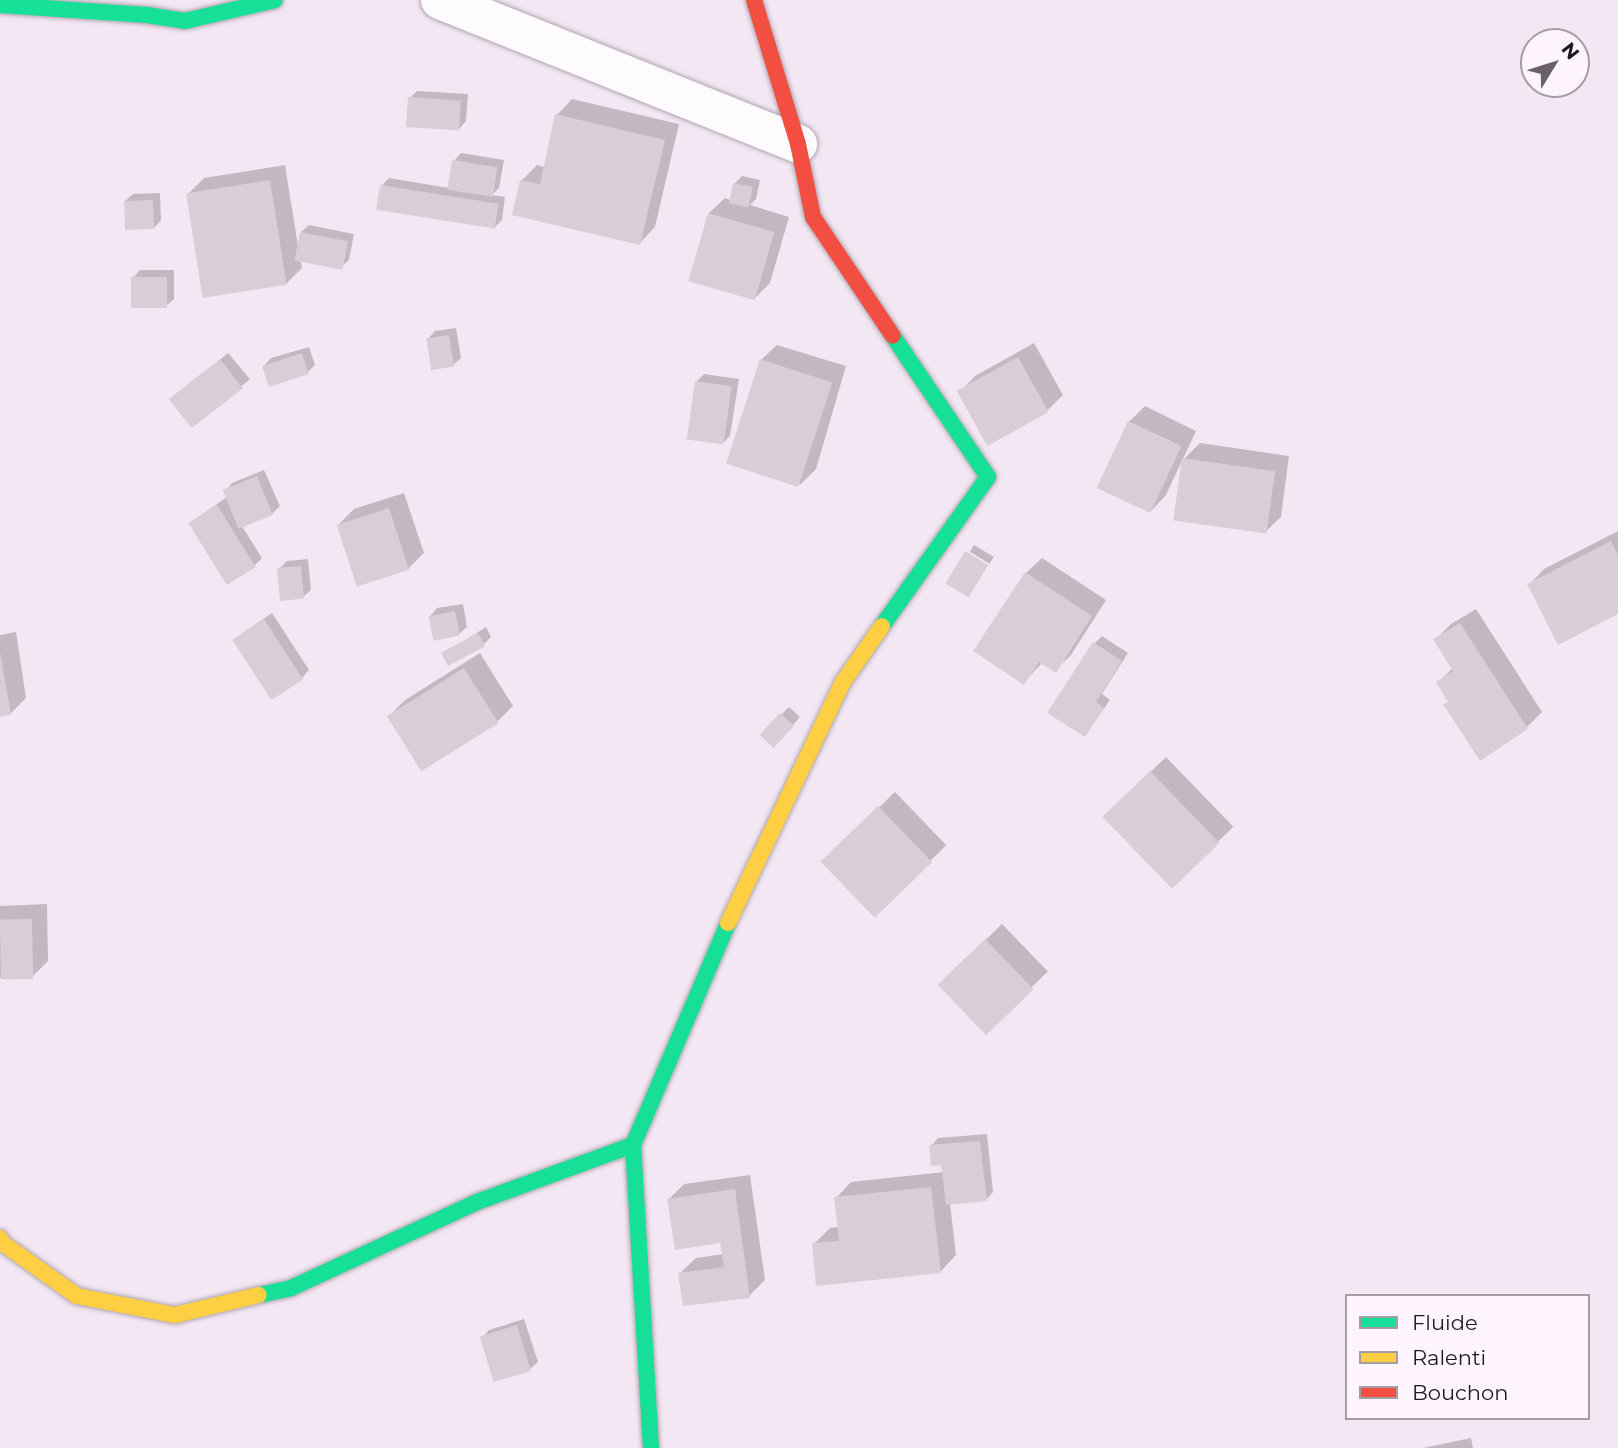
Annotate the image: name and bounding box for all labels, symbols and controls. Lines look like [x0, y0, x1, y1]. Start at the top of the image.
north arrow [1520, 28, 1590, 98]
text: N [1557, 38, 1584, 64]
legend [1345, 1294, 1590, 1420]
text: Fluide [1412, 1310, 1478, 1335]
text: Ralenti [1412, 1345, 1486, 1370]
text: Bouchon [1412, 1380, 1508, 1405]

